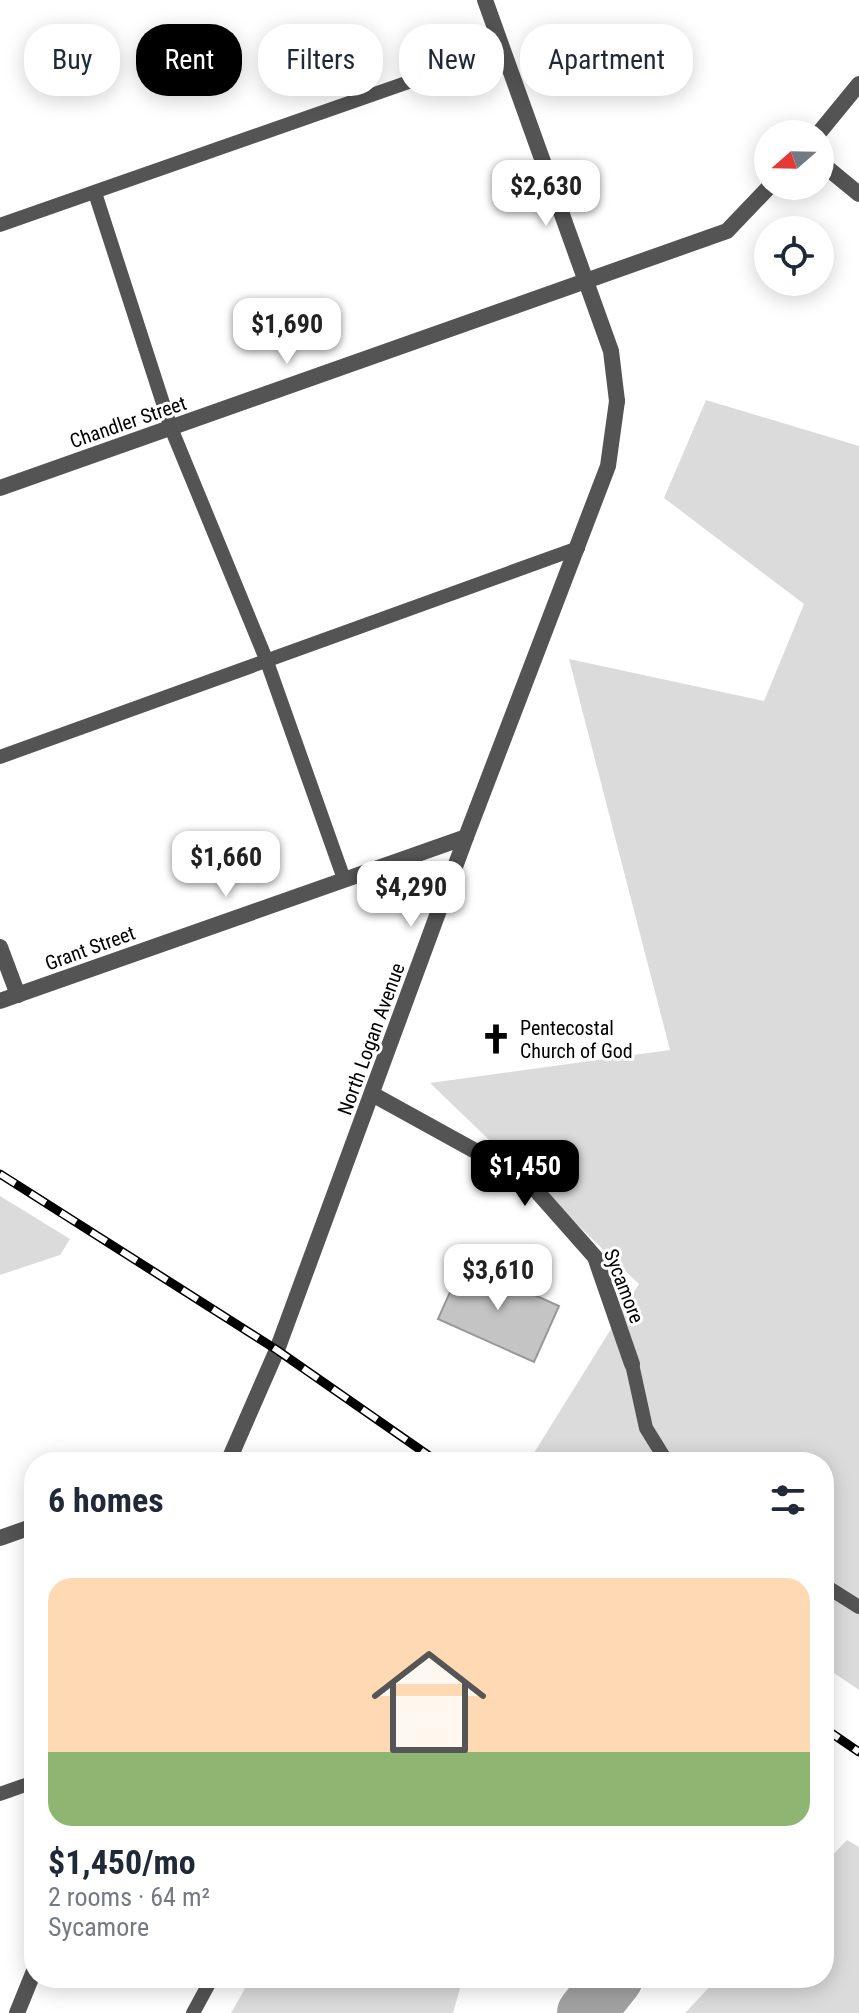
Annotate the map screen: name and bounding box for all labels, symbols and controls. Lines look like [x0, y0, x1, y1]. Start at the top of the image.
chip: Buy [24, 24, 120, 96]
chip: Rent [136, 24, 242, 96]
chip: Filters [258, 24, 383, 96]
chip: New [399, 24, 504, 96]
chip: Apartment [520, 24, 693, 96]
north arrow [754, 120, 834, 200]
map controls [754, 120, 834, 296]
pin: $2,630 [481, 160, 611, 228]
text: $2,630 [510, 171, 582, 201]
button: locate [754, 216, 834, 296]
pin: $1,690 [222, 298, 352, 366]
text: $1,690 [251, 309, 323, 339]
street label: Chandler Street [67, 391, 190, 453]
pin: $1,660 [161, 831, 291, 899]
text: $1,660 [190, 842, 262, 872]
pin: $4,290 [346, 861, 476, 929]
text: $4,290 [375, 872, 447, 902]
street label: Grant Street [42, 921, 138, 975]
street label: North Logan Avenue [332, 960, 410, 1118]
place label: Pentecostal Church of God [520, 1016, 633, 1063]
church icon: Pentecostal Church of God [479, 1022, 513, 1056]
pin: $1,450 [460, 1140, 590, 1208]
text: $1,450 [489, 1151, 561, 1181]
pin: $3,610 [433, 1244, 563, 1312]
street label: Sycamore [599, 1245, 649, 1327]
text: $3,610 [462, 1255, 534, 1285]
icon: filters [766, 1478, 810, 1522]
text: 6 homes [48, 1480, 164, 1520]
icon: home [357, 1630, 501, 1774]
text: $1,450/mo [48, 1842, 196, 1882]
text: 2 rooms · 64 m² [48, 1882, 210, 1912]
text: Sycamore [48, 1912, 149, 1942]

